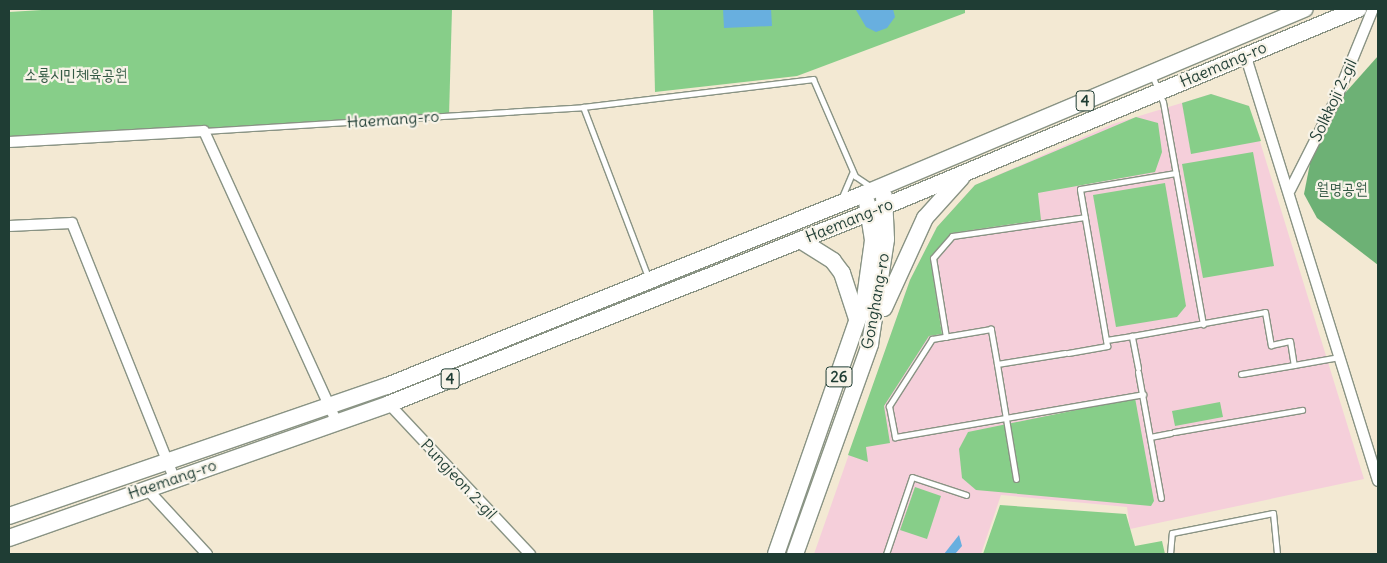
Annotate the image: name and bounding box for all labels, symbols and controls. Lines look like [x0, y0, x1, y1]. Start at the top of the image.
street label: Haemang-ro [1177, 37, 1269, 91]
street label: Solkkoji 2-gil [1306, 56, 1360, 144]
park label: 소룡시민체육공원 [24, 64, 128, 84]
road number: 4 [1075, 88, 1095, 114]
street label: Haemang-ro [346, 106, 440, 132]
park label: 월명공원 [1316, 178, 1368, 198]
street label: Haemang-ro [803, 194, 895, 246]
street label: Gonghang-ro [857, 251, 893, 351]
road number: 26 [825, 364, 853, 390]
road number: 4 [440, 366, 460, 392]
street label: Pungjeon 2-gil [417, 435, 501, 523]
street label: Haemang-ro [125, 455, 219, 503]

